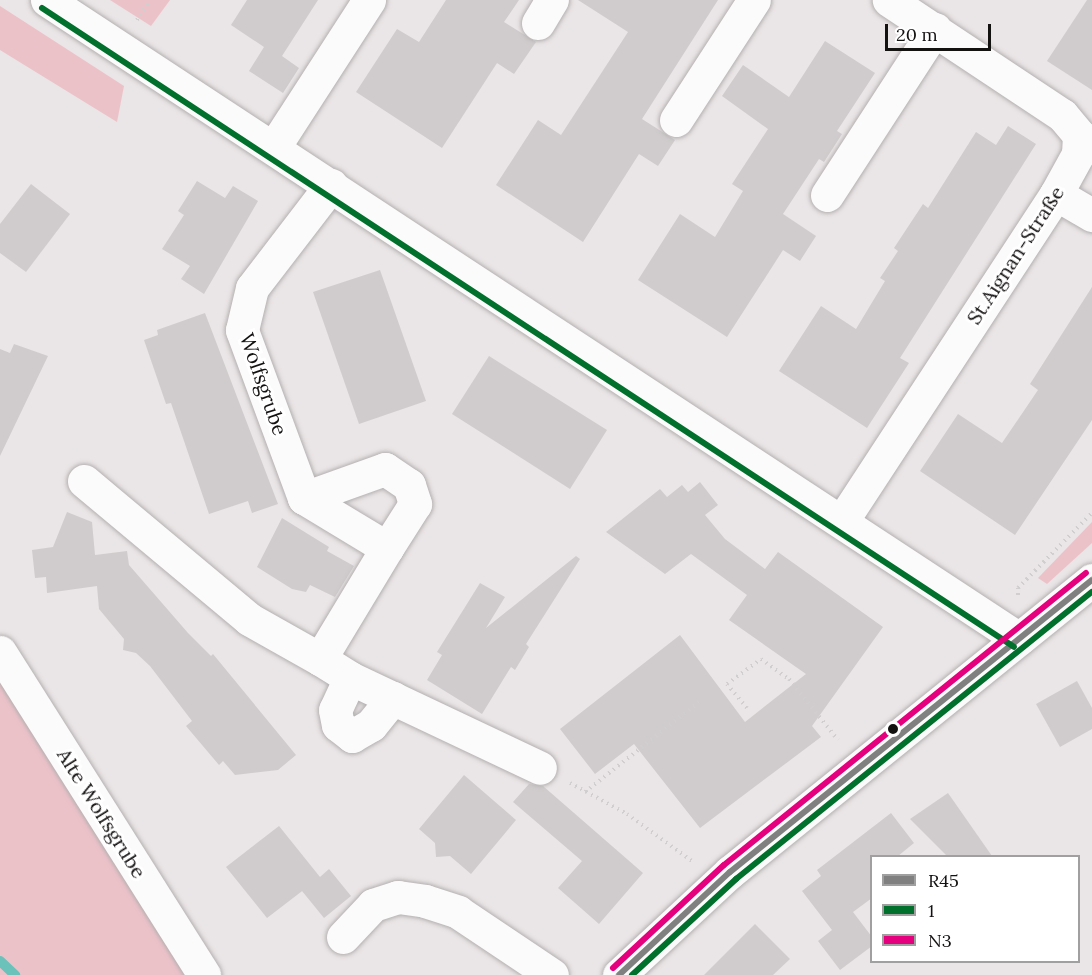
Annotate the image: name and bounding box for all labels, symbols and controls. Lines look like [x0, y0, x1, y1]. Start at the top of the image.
scale bar [888, 12, 994, 50]
text: 20 m [896, 23, 938, 46]
street label: St.Aignan-Straße [961, 181, 1069, 329]
street label: Wolfsgrube [235, 330, 293, 438]
unlabelled marker [887, 723, 899, 735]
street label: Alte Wolfsgrube [53, 744, 151, 882]
legend [870, 855, 1080, 963]
text: R45 [928, 869, 959, 892]
text: 1 [928, 899, 935, 922]
text: N3 [928, 929, 952, 952]

